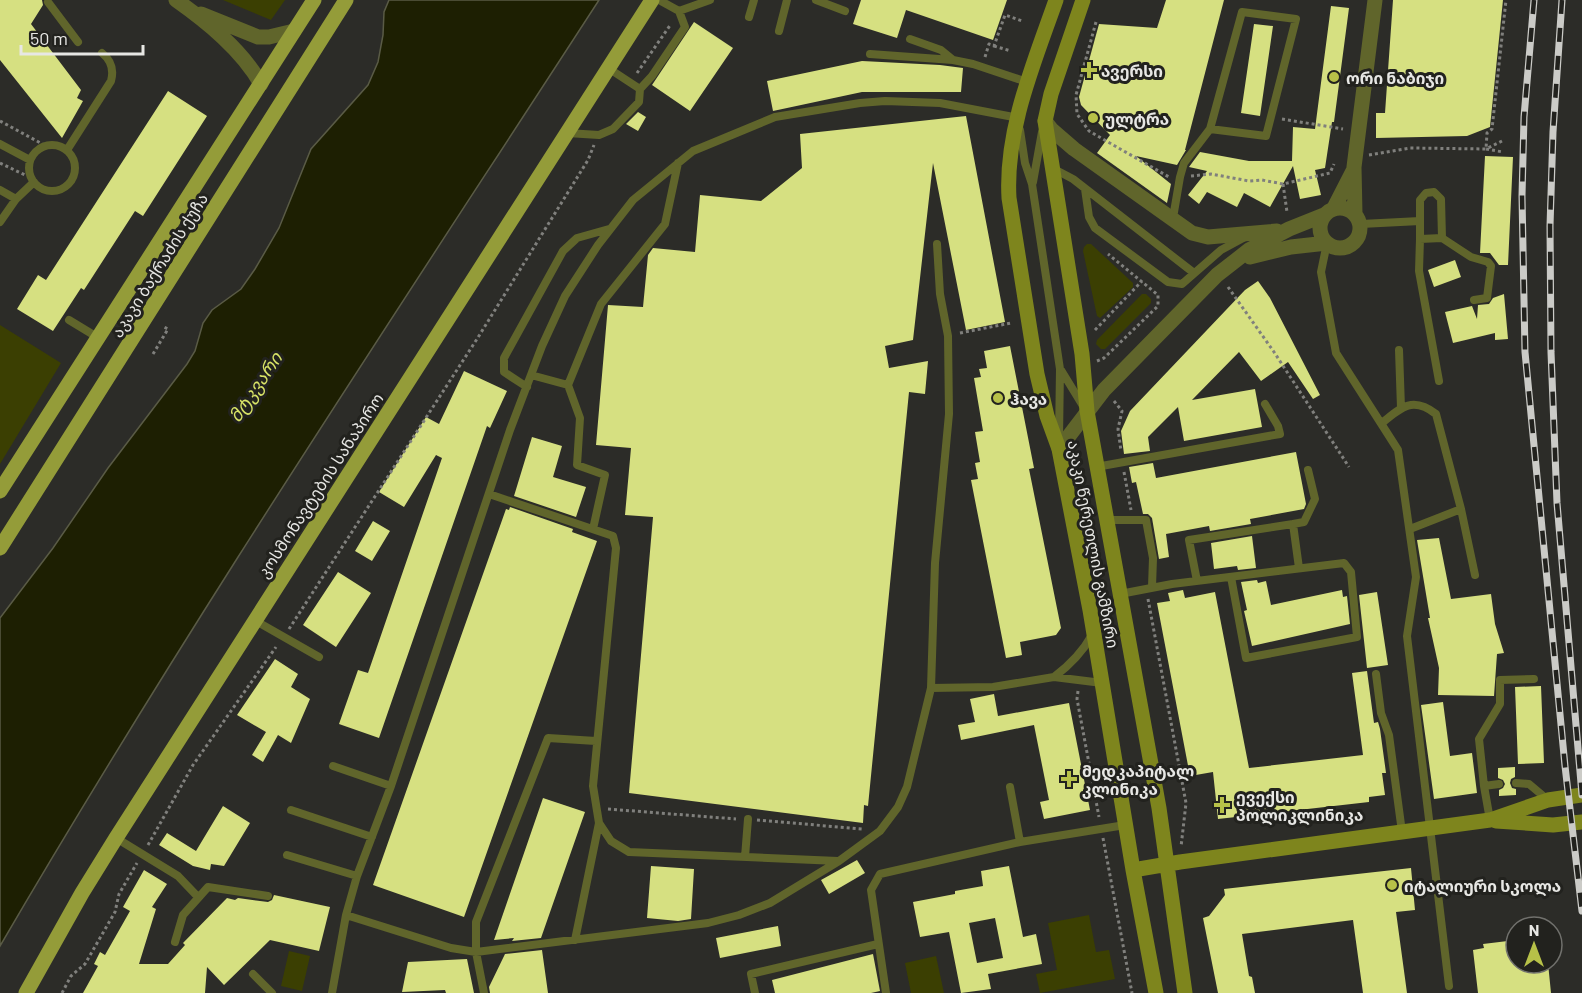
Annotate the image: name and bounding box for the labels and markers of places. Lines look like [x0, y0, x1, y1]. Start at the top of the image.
place label: ავერსი [1101, 61, 1163, 81]
marker: ავერსი [1082, 63, 1096, 77]
place label: ორი ნაბიჯი [1346, 68, 1444, 88]
marker: ორი ნაბიჯი [1327, 70, 1341, 84]
place label: ულტრა [1105, 109, 1169, 130]
marker: ულტრა [1086, 111, 1100, 125]
place label: ჰავა [1010, 389, 1047, 409]
marker: ჰავა [991, 391, 1005, 405]
place label: მედკაპიტალ კლინიკა [1082, 761, 1194, 800]
marker: მედკაპიტალ კლინიკა [1060, 770, 1078, 788]
place label: ევექსი პოლიკლინიკა [1236, 787, 1363, 826]
marker: ევექსი პოლიკლინიკა [1213, 796, 1231, 814]
place label: იტალიური სკოლა [1404, 876, 1561, 897]
marker: იტალიური სკოლა [1385, 878, 1399, 892]

